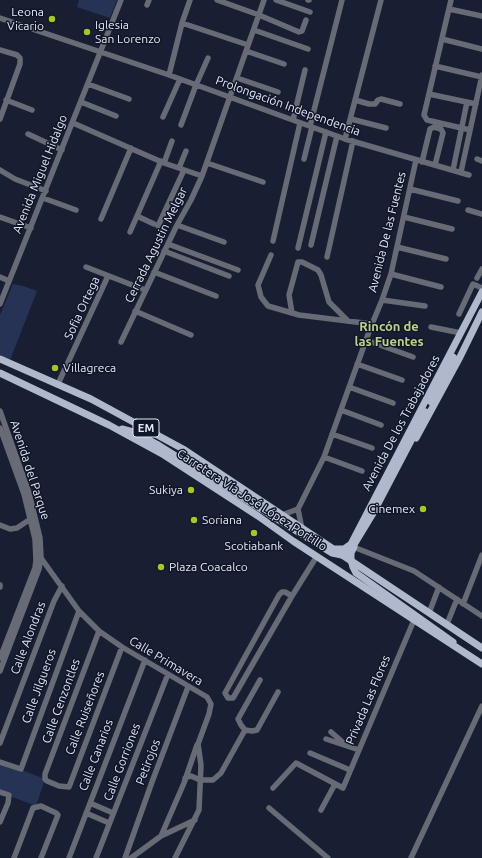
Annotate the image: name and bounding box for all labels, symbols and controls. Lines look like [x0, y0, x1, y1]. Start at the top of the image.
place label: Leona Vicario [7, 5, 44, 33]
marker: Leona Vicario [47, 14, 57, 24]
place label: Iglesia San Lorenzo [95, 18, 161, 46]
marker: Iglesia San Lorenzo [82, 27, 92, 37]
street label: Prolongación Independencia [214, 73, 362, 139]
street label: Avenida Miguel Hidalgo [10, 112, 70, 236]
street label: Avenida De las Fuentes [365, 170, 409, 294]
street label: Cerrada Agustin Melgar [122, 185, 190, 305]
street label: Sofia Ortega [61, 274, 103, 342]
district label: Rincón de las Fuentes [354, 319, 424, 350]
street label: Avenida De los Trabajadores [359, 353, 443, 493]
place label: Villagreca [63, 361, 116, 375]
marker: Villagreca [50, 363, 60, 373]
street label: Avenida del Parque [7, 419, 53, 521]
road number: EM [133, 419, 159, 437]
street label: Carretera Vía José López Portillo [174, 446, 330, 554]
place label: Sukiya [149, 483, 183, 497]
marker: Sukiya [186, 485, 196, 495]
place label: Cinemex [368, 502, 415, 516]
marker: Cinemex [418, 504, 428, 514]
place label: Soriana [202, 513, 242, 527]
marker: Soriana [189, 515, 199, 525]
marker: Scotiabank [249, 528, 259, 538]
place label: Scotiabank [225, 539, 283, 553]
place label: Plaza Coacalco [169, 560, 248, 574]
marker: Plaza Coacalco [156, 562, 166, 572]
street label: Calle Alondras [7, 600, 49, 676]
street label: Calle Primavera [127, 633, 205, 689]
street label: Calle Jilgueros [19, 647, 59, 725]
street label: Privada Las Flores [343, 653, 393, 747]
street label: Calle Cenzontles [39, 657, 83, 745]
street label: Calle Ruiseñores [62, 669, 108, 757]
street label: Calle Canarios [76, 717, 116, 793]
street label: Calle Gorriones [101, 721, 143, 803]
street label: Petirojos [133, 737, 163, 787]

